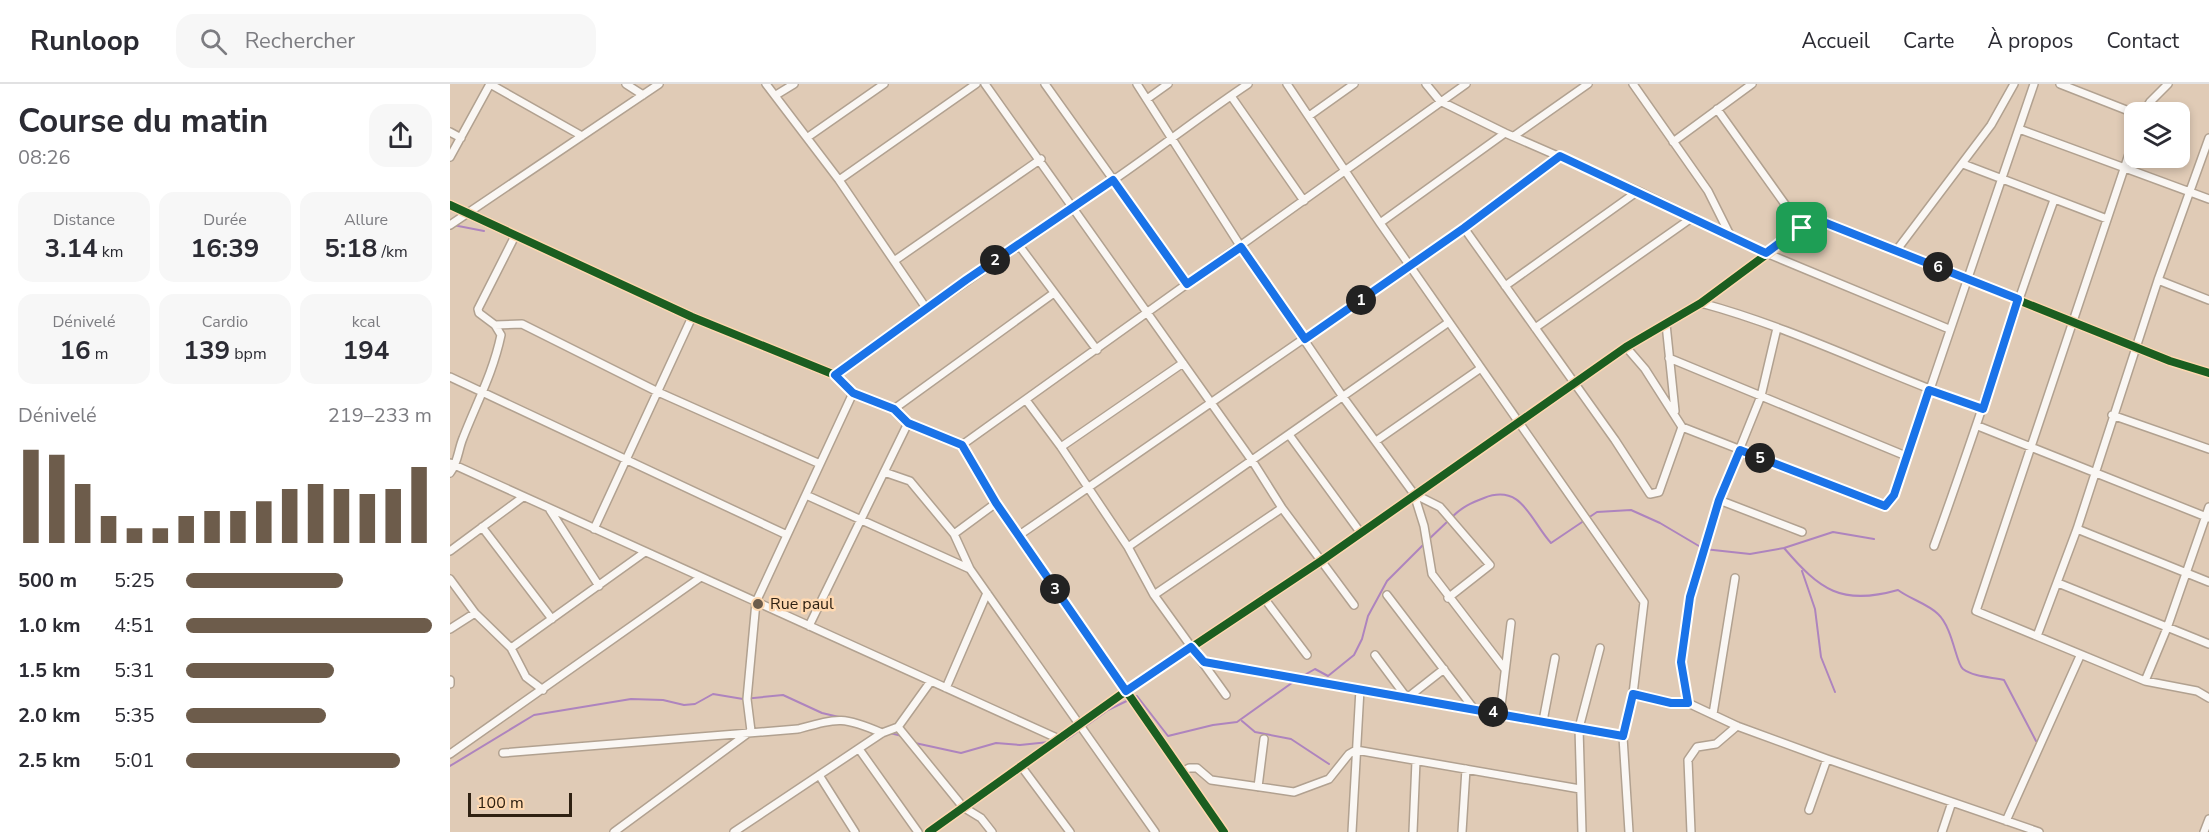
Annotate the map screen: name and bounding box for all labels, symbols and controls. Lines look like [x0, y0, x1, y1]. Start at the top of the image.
search box [176, 14, 596, 68]
text: Runloop [30, 22, 140, 60]
icon: search [197, 25, 230, 58]
text: Rechercher [245, 26, 355, 56]
text: Accueil [1801, 27, 1870, 55]
text: Carte [1903, 27, 1954, 55]
text: À propos [1987, 27, 2073, 55]
text: Contact [2106, 27, 2179, 55]
text: Course du matin [18, 99, 268, 144]
map controls [2124, 102, 2190, 168]
button: layers [2124, 102, 2190, 168]
button: share [369, 104, 432, 167]
text: 08:26 [18, 144, 71, 171]
pin [1776, 202, 1827, 253]
text: Distance [53, 209, 115, 231]
text: Durée [203, 209, 247, 231]
text: Allure [344, 209, 388, 231]
icon: arrive [1785, 211, 1818, 244]
text: 3.14 [44, 231, 98, 266]
text: 16:39 [191, 231, 259, 266]
text: 5:18 [324, 231, 377, 266]
text: km [98, 241, 124, 263]
text: /km [377, 241, 408, 263]
pin: 2 [980, 245, 1010, 275]
text: 2 [990, 249, 1000, 271]
pin: 6 [1923, 252, 1953, 282]
text: 6 [1933, 256, 1943, 278]
pin: 1 [1346, 285, 1376, 315]
text: 1 [1356, 289, 1366, 311]
text: Dénivelé [53, 311, 116, 333]
text: Cardio [202, 311, 248, 333]
text: kcal [352, 311, 380, 333]
text: 16 [59, 333, 91, 368]
text: 139 [183, 333, 230, 368]
text: 194 [343, 333, 389, 368]
text: m [91, 343, 109, 365]
text: bpm [230, 343, 267, 365]
text: Dénivelé [18, 402, 97, 429]
text: 219–233 m [328, 402, 432, 429]
pin: 5 [1745, 443, 1775, 473]
text: 5 [1755, 447, 1765, 469]
text: 500 m [18, 567, 77, 594]
text: 5:25 [114, 567, 155, 594]
pin: 3 [1040, 574, 1070, 604]
text: 3 [1050, 578, 1060, 600]
place label: Rue paul [770, 593, 834, 615]
marker: Rue paul [751, 597, 765, 611]
text: 1.0 km [18, 612, 81, 639]
text: 4:51 [114, 612, 155, 639]
text: 1.5 km [18, 657, 81, 684]
text: 5:31 [114, 657, 155, 684]
pin: 4 [1478, 697, 1508, 727]
text: 4 [1488, 701, 1498, 723]
text: 2.0 km [18, 702, 81, 729]
text: 5:35 [114, 702, 155, 729]
text: 2.5 km [18, 747, 81, 774]
text: 5:01 [114, 747, 155, 774]
scale bar [468, 790, 572, 818]
text: 100 m [477, 792, 524, 814]

